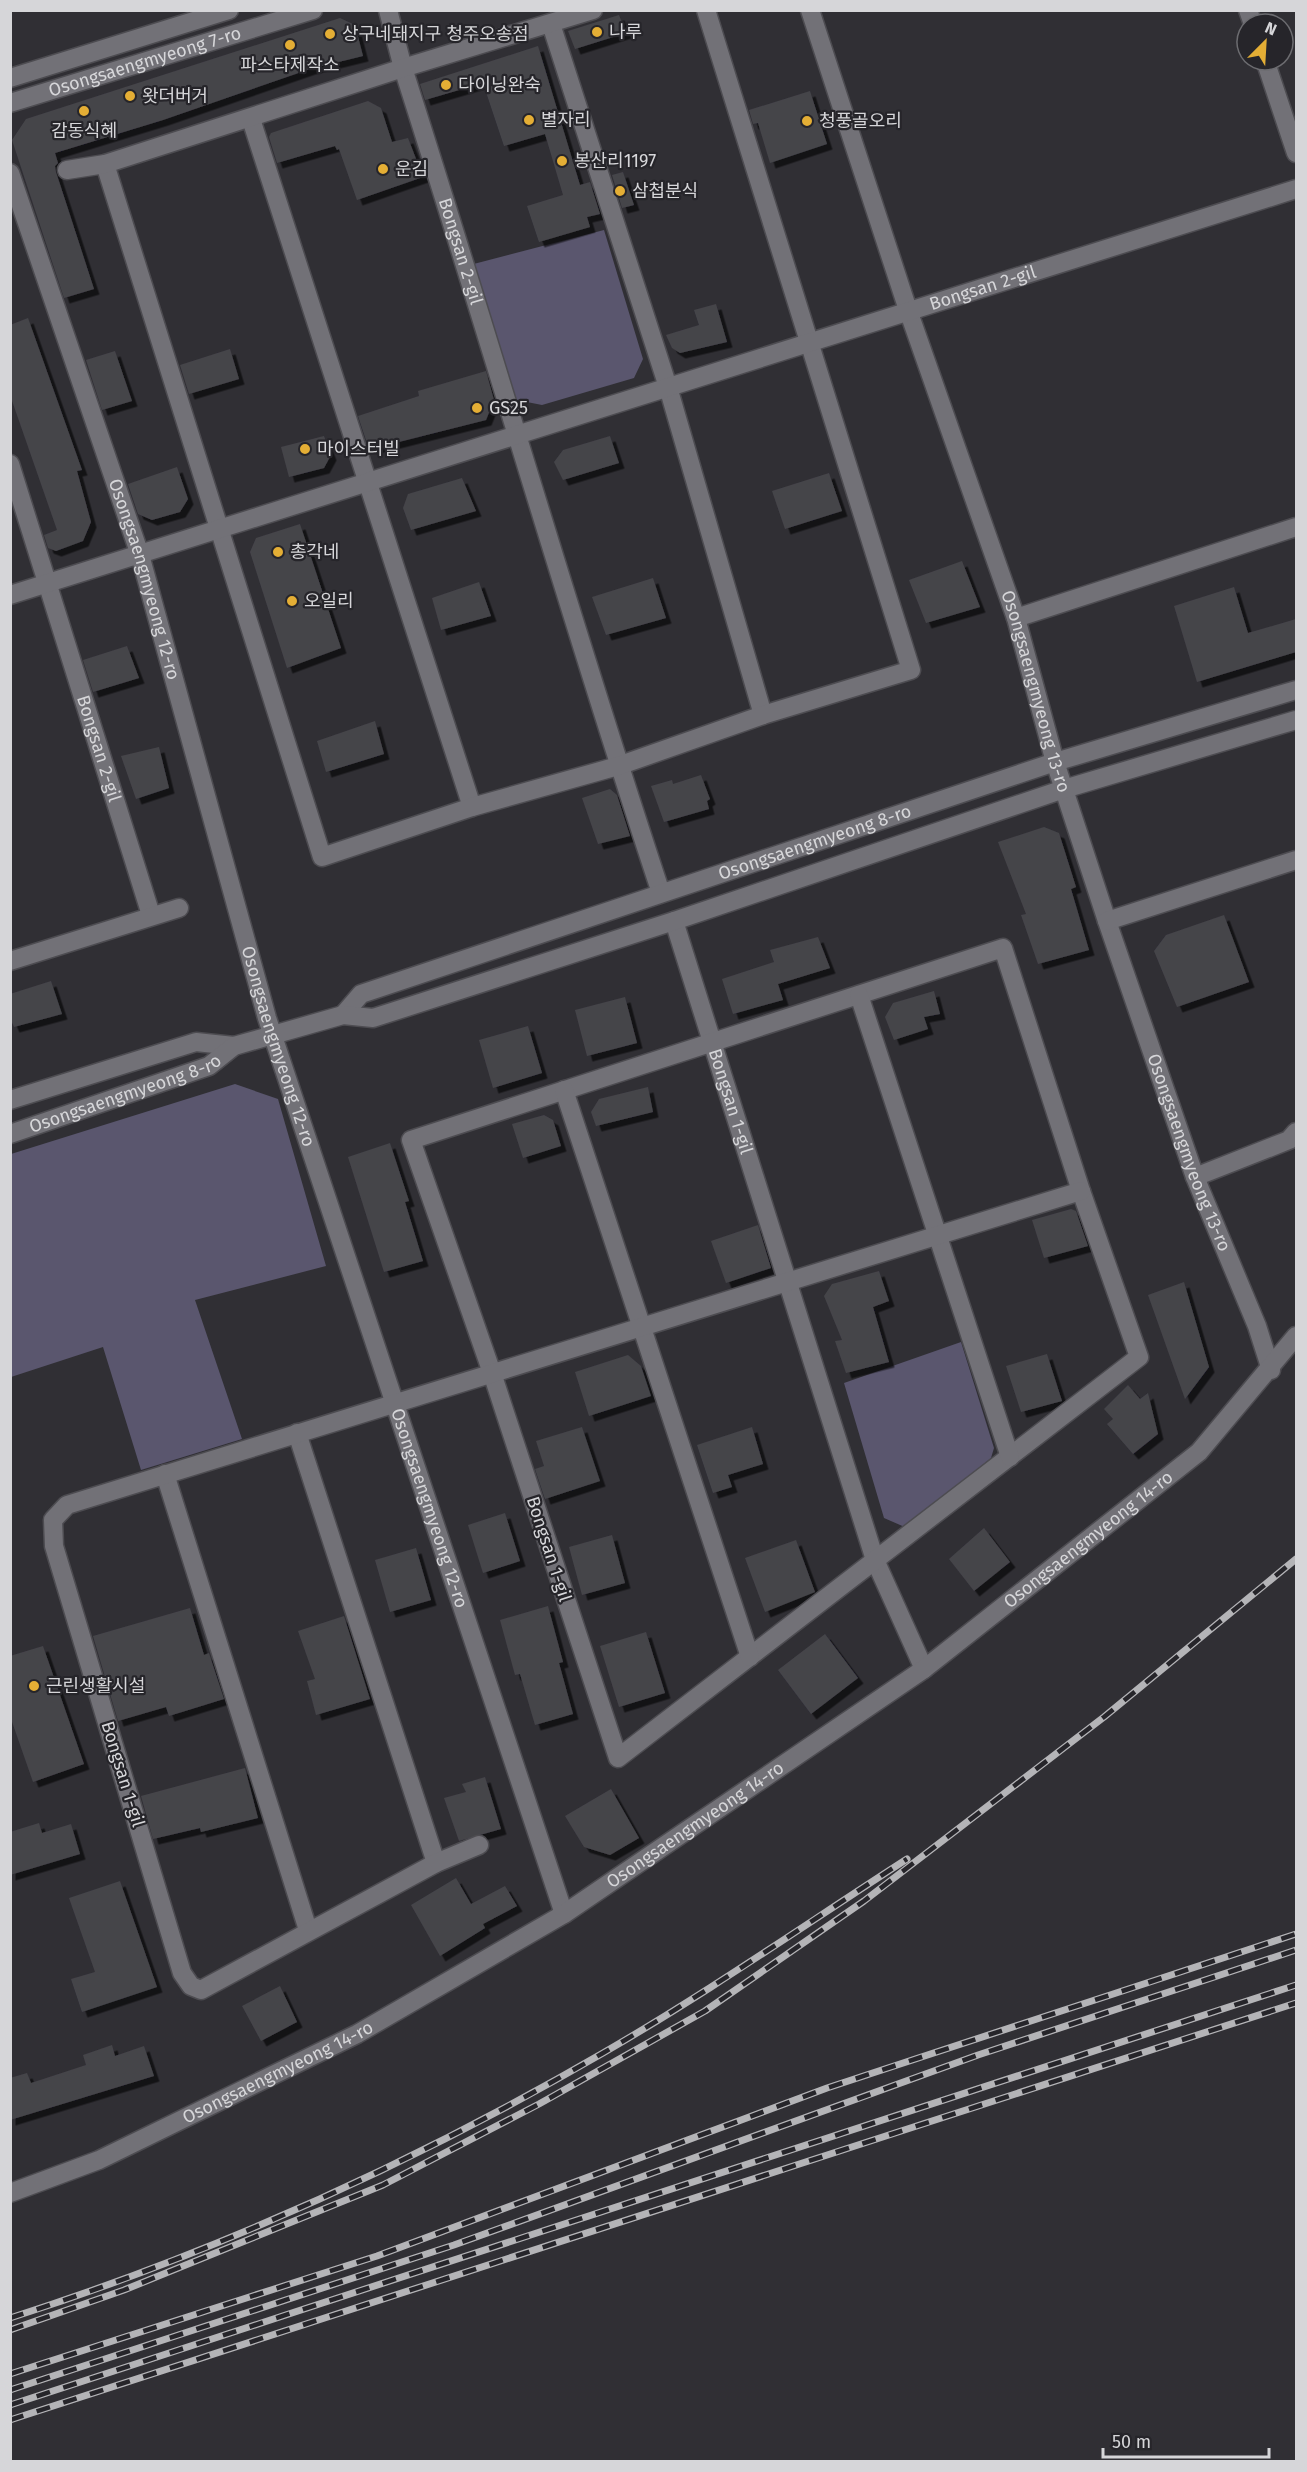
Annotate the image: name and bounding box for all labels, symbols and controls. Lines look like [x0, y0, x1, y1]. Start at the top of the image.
north arrow [1235, 12, 1295, 72]
text: N [1262, 18, 1280, 40]
place label: 나루 [609, 21, 642, 43]
street label: Osongsaengmyeong 7-ro [46, 22, 244, 102]
place label: 상구네돼지구 청주오송점 [342, 23, 529, 45]
marker: 나루 [590, 25, 604, 39]
marker: 상구네돼지구 청주오송점 [323, 27, 337, 41]
marker: 파스타제작소 [283, 38, 297, 52]
place label: 파스타제작소 [240, 54, 340, 76]
place label: 다이닝완숙 [458, 74, 541, 96]
marker: 다이닝완숙 [439, 78, 453, 92]
place label: 왓더버거 [142, 85, 208, 107]
marker: 왓더버거 [123, 89, 137, 103]
marker: 감동식혜 [77, 104, 91, 118]
place label: 별자리 [541, 109, 591, 131]
place label: 청풍골오리 [819, 110, 902, 132]
marker: 별자리 [522, 113, 536, 127]
marker: 청풍골오리 [800, 114, 814, 128]
place label: 감동식혜 [51, 120, 117, 142]
place label: 봉산리1197 [574, 150, 656, 172]
marker: 봉산리1197 [555, 154, 569, 168]
place label: 운김 [395, 158, 428, 180]
marker: 운김 [376, 162, 390, 176]
place label: 삼첩분식 [632, 180, 698, 202]
marker: 삼첩분식 [613, 184, 627, 198]
street label: Bongsan 2-gil [434, 195, 487, 307]
street label: Bongsan 2-gil [927, 261, 1039, 315]
place label: GS25 [489, 397, 528, 419]
marker: GS25 [470, 401, 484, 415]
place label: 마이스터빌 [317, 438, 400, 460]
marker: 마이스터빌 [298, 442, 312, 456]
street label: Osongsaengmyeong 12-ro [104, 476, 185, 682]
place label: 총각네 [290, 541, 340, 563]
marker: 총각네 [271, 545, 285, 559]
street label: Osongsaengmyeong 13-ro [996, 587, 1075, 795]
place label: 오일리 [304, 590, 354, 612]
marker: 오일리 [285, 594, 299, 608]
street label: Bongsan 2-gil [72, 692, 126, 804]
street label: Osongsaengmyeong 8-ro [715, 800, 914, 885]
street label: Osongsaengmyeong 12-ro [237, 944, 320, 1150]
street label: Bongsan 1-gil [704, 1046, 758, 1157]
street label: Osongsaengmyeong 8-ro [26, 1049, 226, 1138]
street label: Osongsaengmyeong 13-ro [1142, 1051, 1236, 1255]
street label: Osongsaengmyeong 12-ro [386, 1405, 473, 1611]
street label: Osongsaengmyeong 14-ro [999, 1466, 1177, 1613]
street label: Bongsan 1-gil [522, 1494, 576, 1604]
place label: 근린생활시설 [46, 1675, 145, 1697]
marker: 근린생활시설 [27, 1679, 41, 1693]
street label: Bongsan 1-gil [96, 1719, 150, 1829]
street label: Osongsaengmyeong 14-ro [602, 1757, 788, 1893]
street label: Osongsaengmyeong 14-ro [179, 2016, 377, 2129]
scale bar [1103, 2421, 1270, 2459]
text: 50 m [1112, 2431, 1151, 2453]

